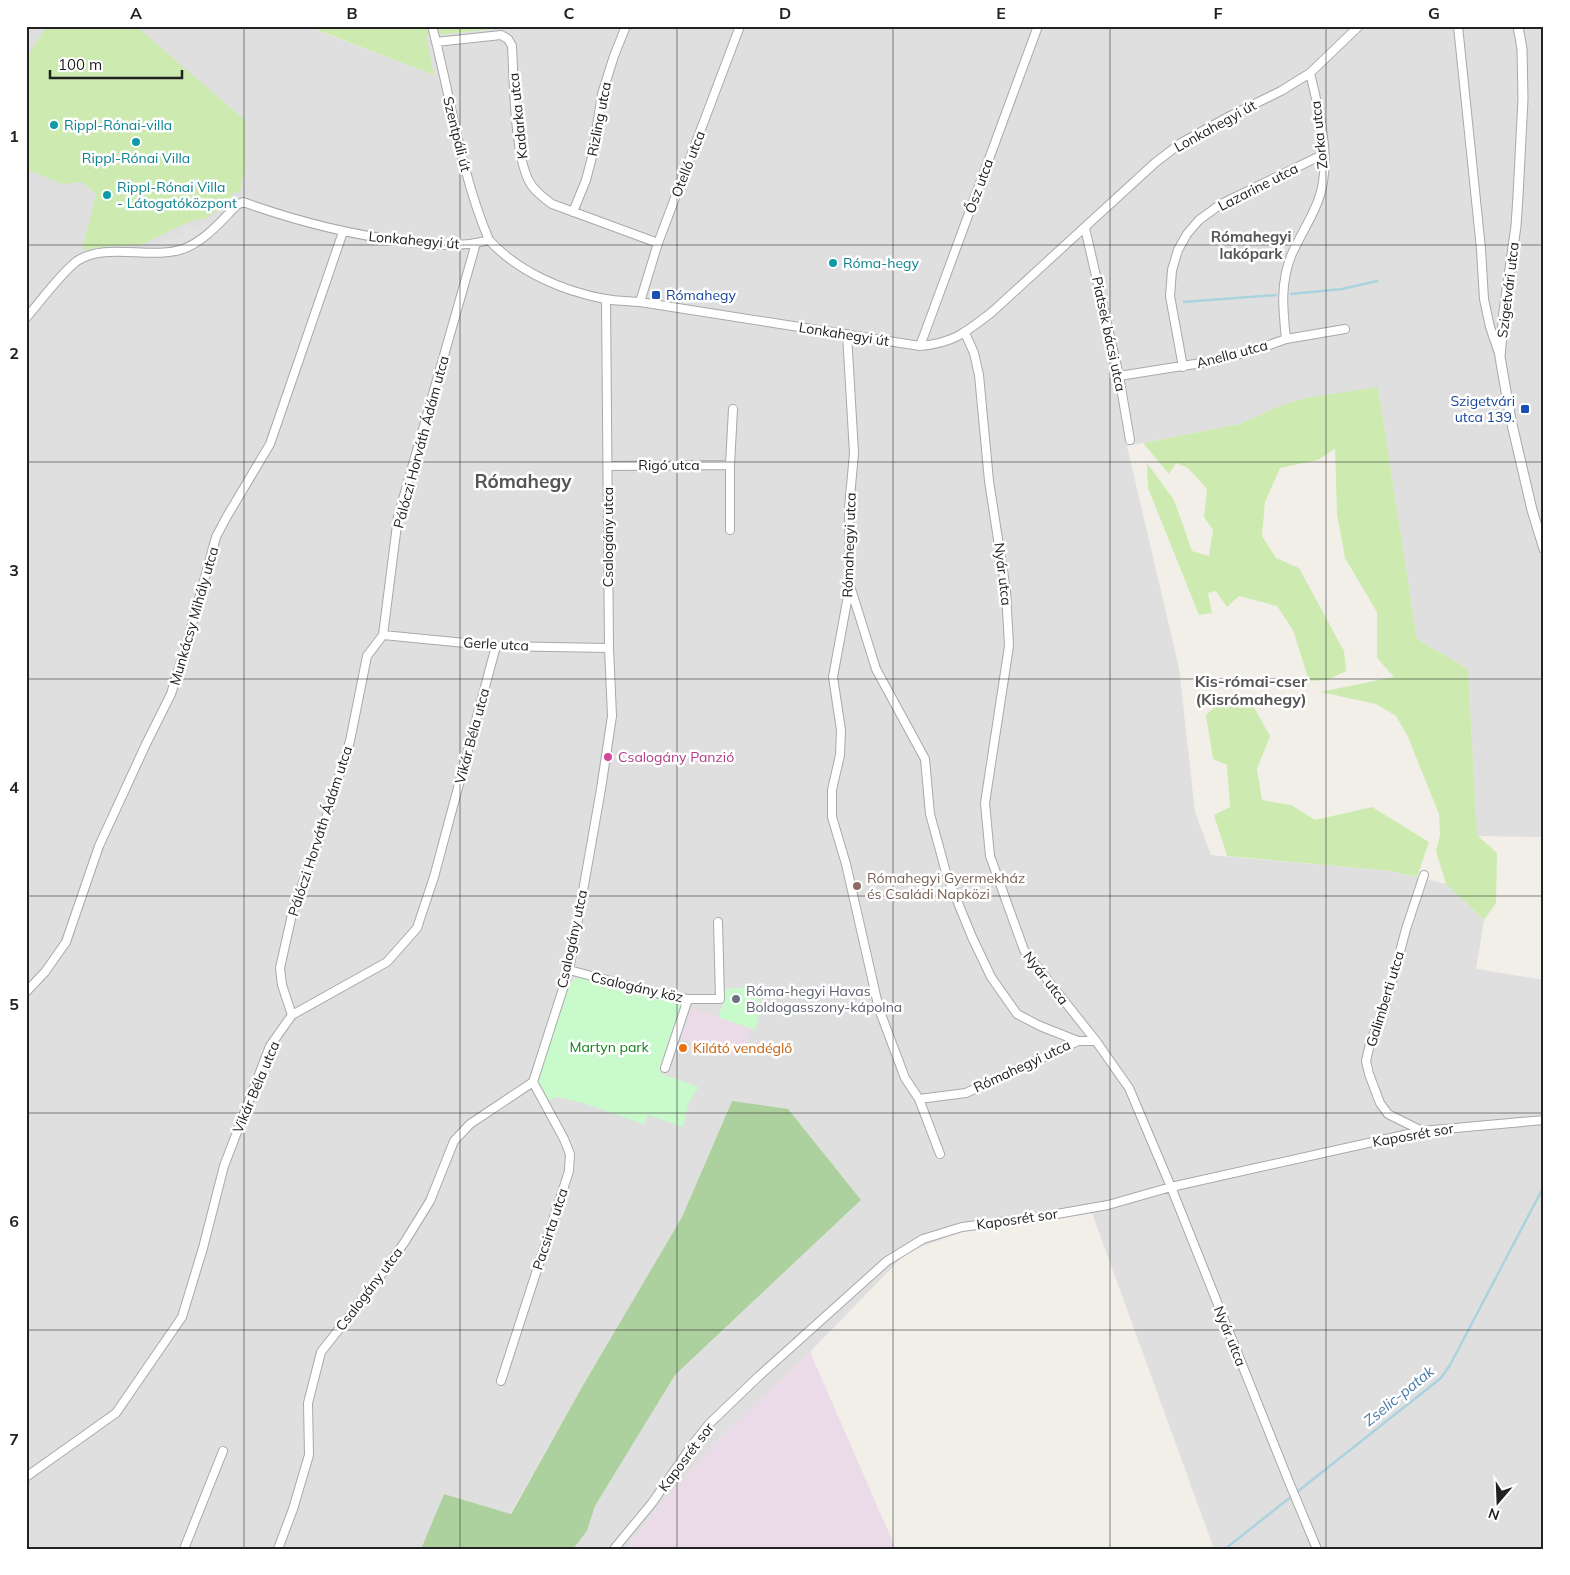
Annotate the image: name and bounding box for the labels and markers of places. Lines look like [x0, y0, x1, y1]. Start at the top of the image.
place label: Rippl-Rónai-villa [64, 116, 172, 134]
marker: Rippl-Rónai-villa [48, 119, 60, 131]
marker: Rippl-Rónai Villa [130, 136, 142, 148]
place label: Rippl-Rónai Villa [82, 149, 190, 167]
place label: Rippl-Rónai Villa - Látogatóközpont [117, 178, 237, 212]
marker: Rippl-Rónai Villa - Látogatóközpont [101, 189, 113, 201]
place label: Róma-hegy [843, 254, 919, 272]
marker: Róma-hegy [827, 257, 839, 269]
place label: Rómahegy [666, 286, 736, 304]
marker: Rómahegy [650, 289, 662, 301]
place label: Szigetvári utca 139. [1450, 392, 1515, 426]
marker: Szigetvári utca 139. [1519, 403, 1531, 415]
place label: Csalogány Panzió [618, 748, 734, 766]
marker: Csalogány Panzió [602, 751, 614, 763]
place label: Rómahegyi Gyermekház és Családi Napközi [867, 869, 1025, 903]
marker: Rómahegyi Gyermekház és Családi Napközi [851, 880, 863, 892]
place label: Róma-hegyi Havas Boldogasszony-kápolna [746, 982, 902, 1016]
marker: Róma-hegyi Havas Boldogasszony-kápolna [730, 993, 742, 1005]
place label: Kilátó vendéglő [693, 1039, 792, 1057]
marker: Kilátó vendéglő [677, 1042, 689, 1054]

